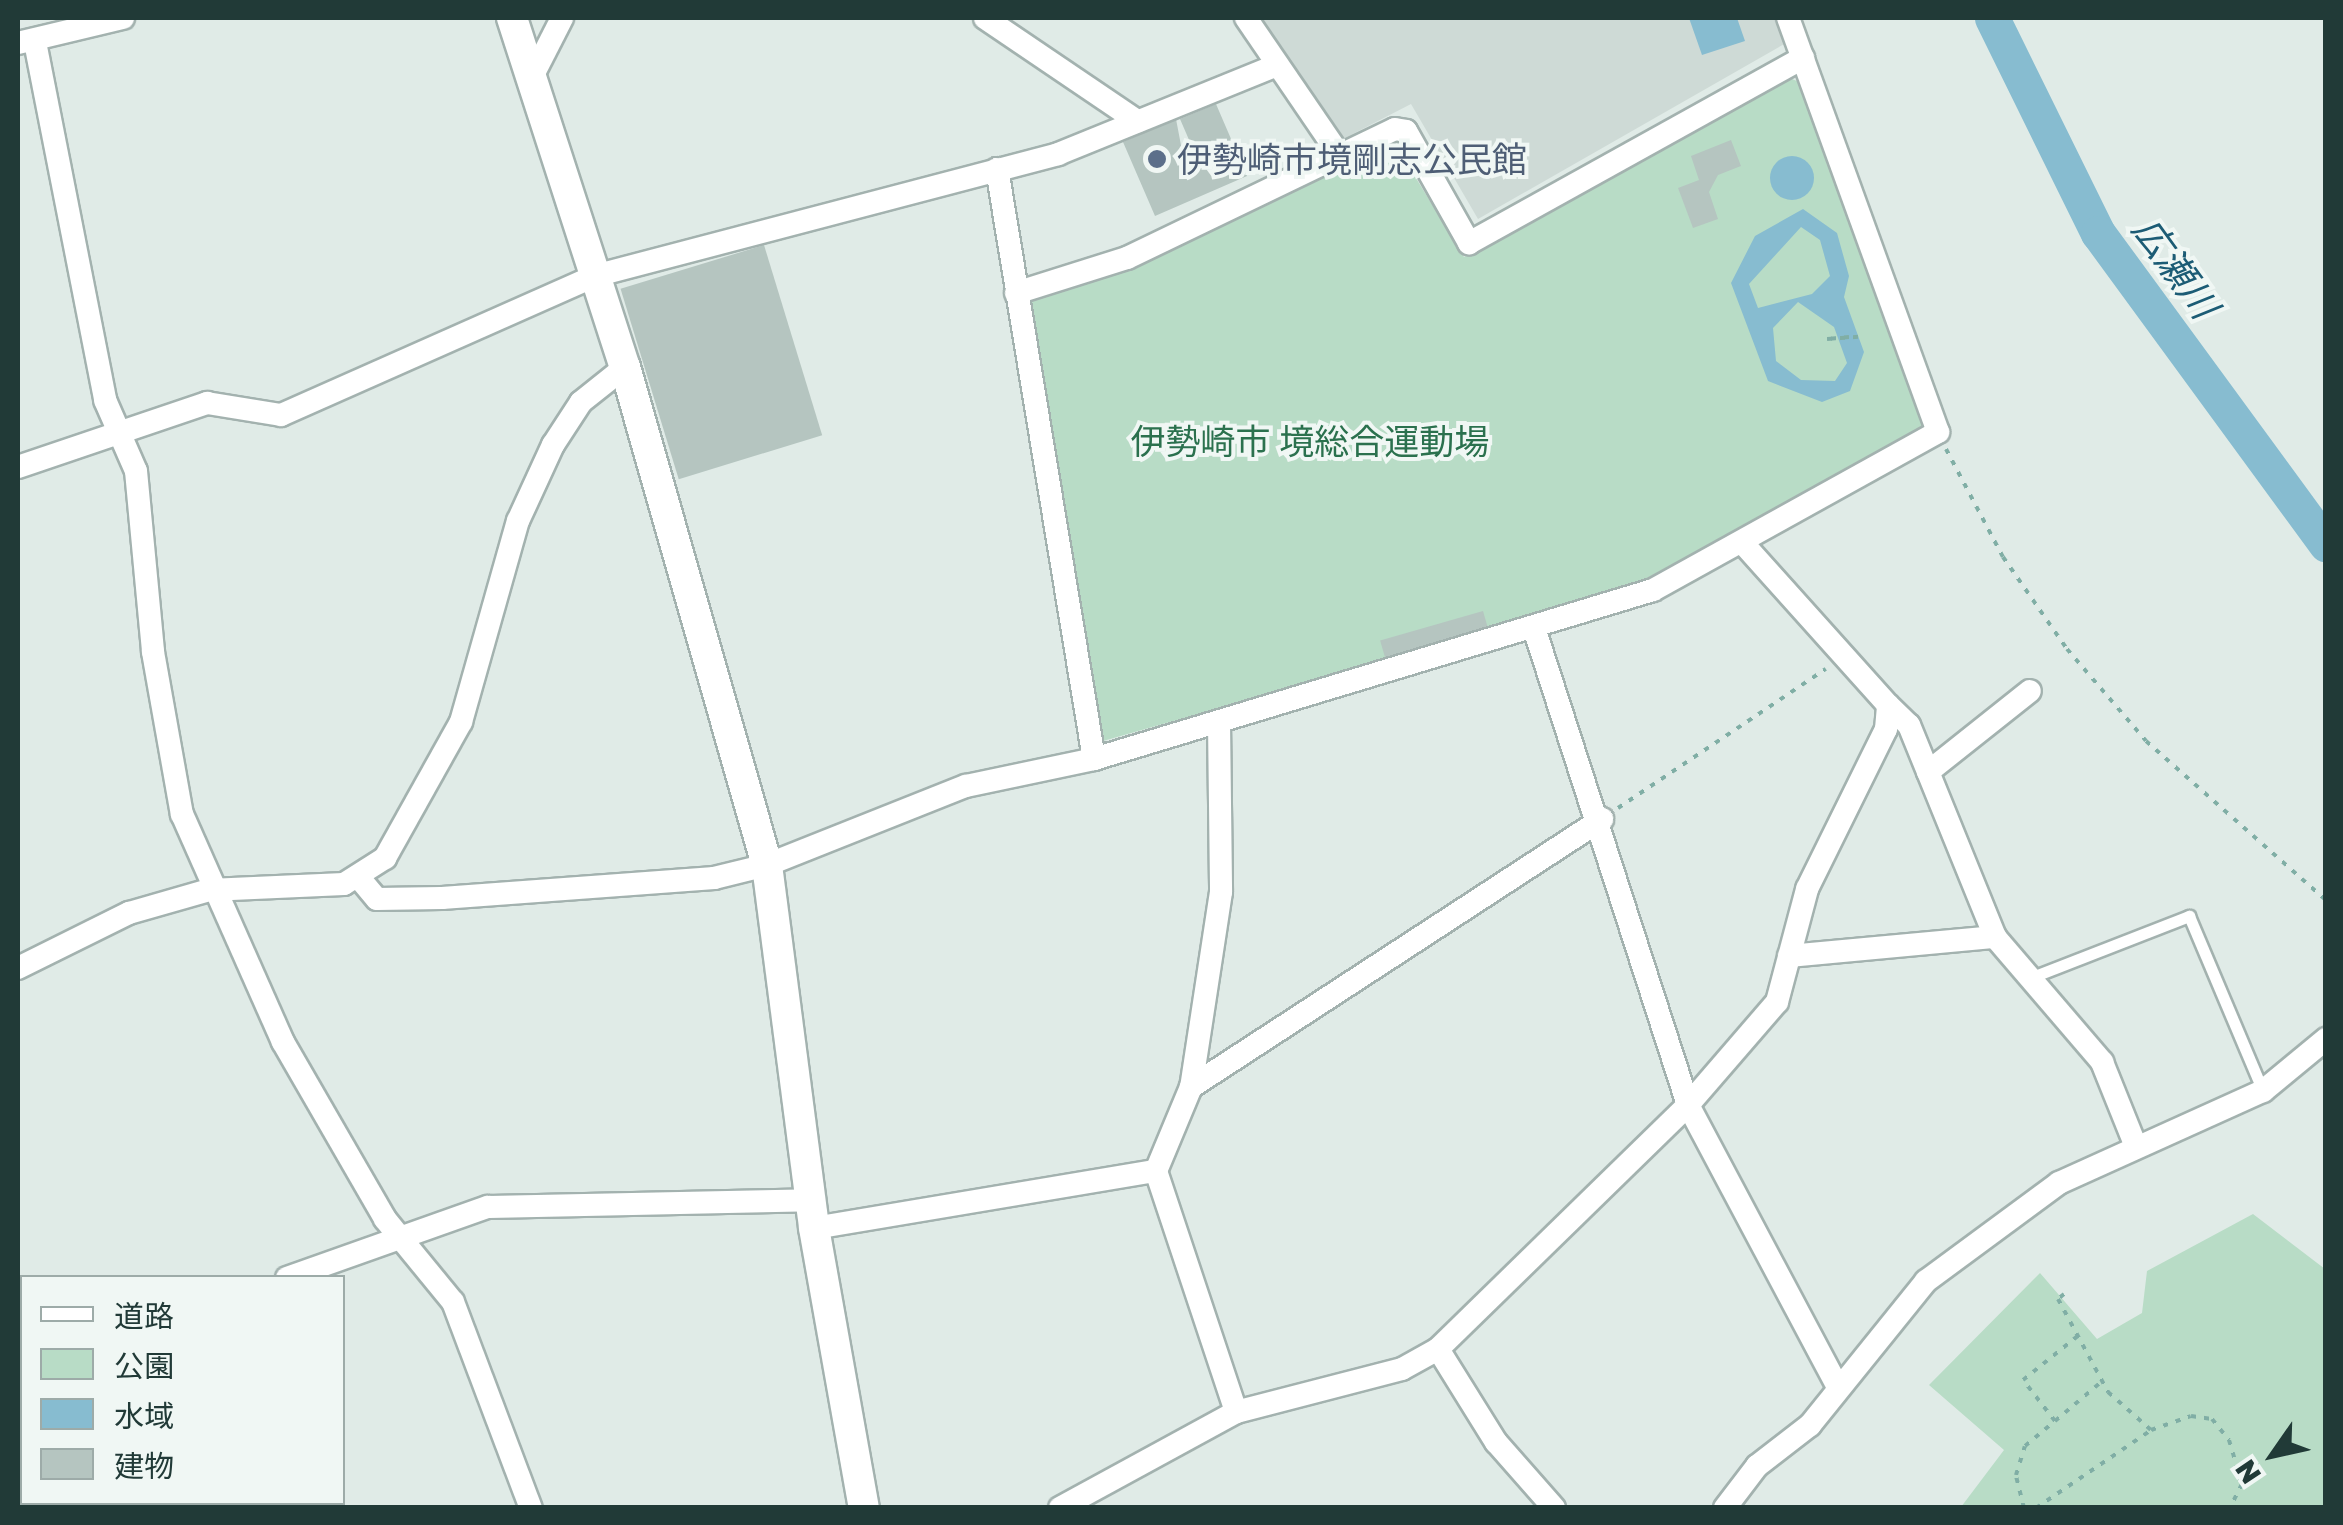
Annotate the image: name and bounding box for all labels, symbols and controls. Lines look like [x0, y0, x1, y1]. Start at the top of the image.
place label: 伊勢崎市境剛志公民館 [1177, 138, 1527, 180]
marker: 伊勢崎市境剛志公民館 [1146, 148, 1168, 170]
water label: 広瀬川 [2124, 207, 2228, 327]
park label: 伊勢崎市 境総合運動場 [1131, 420, 1489, 462]
legend [20, 1275, 345, 1505]
text: 道路 [114, 1298, 174, 1334]
text: 公園 [114, 1348, 174, 1384]
text: 水域 [114, 1398, 174, 1434]
north arrow [2223, 1405, 2323, 1505]
text: 建物 [114, 1448, 174, 1484]
text: N [2228, 1454, 2267, 1490]

